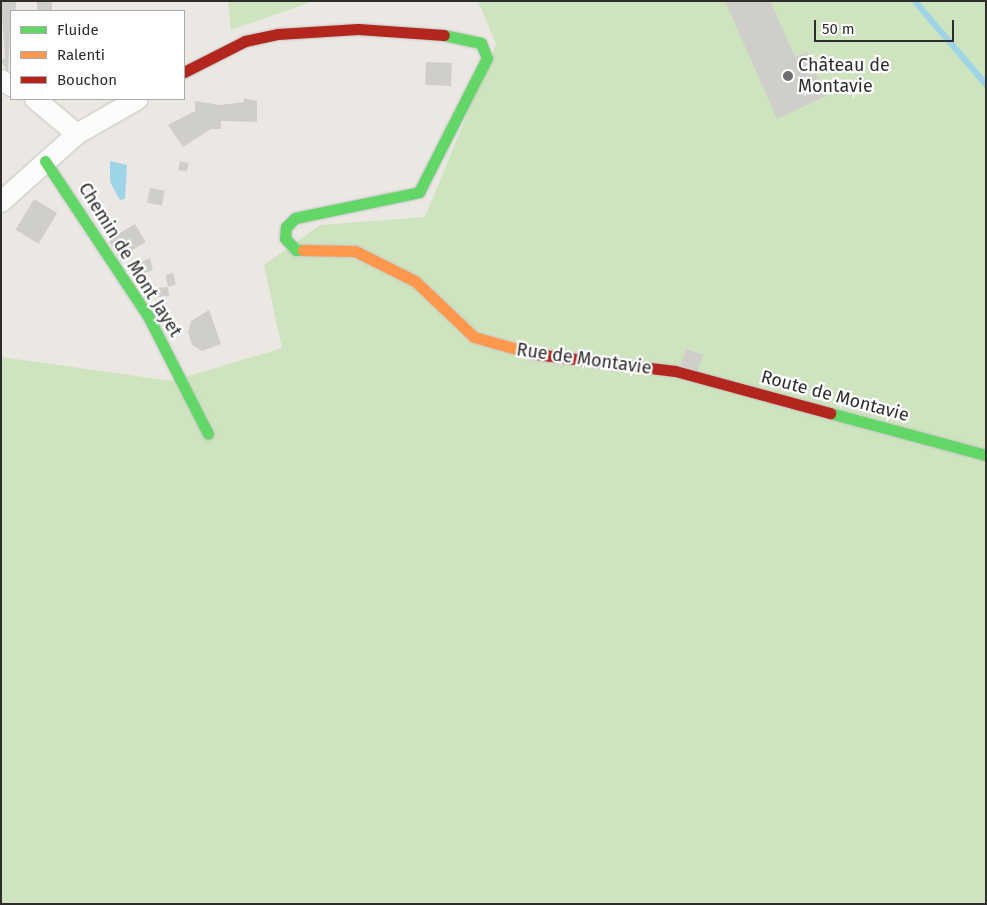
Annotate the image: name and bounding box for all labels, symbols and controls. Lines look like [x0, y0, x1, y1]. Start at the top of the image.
legend [10, 10, 185, 100]
scale bar [817, 10, 957, 42]
text: 50 m [822, 20, 855, 38]
text: Fluide [57, 21, 99, 39]
text: Ralenti [57, 46, 105, 64]
place label: Château de Montavie [798, 55, 890, 98]
marker: Château de Montavie [782, 70, 794, 82]
text: Bouchon [57, 71, 117, 89]
street label: Chemin de Mont Jayet [74, 179, 186, 341]
street label: Rue de Montavie [515, 339, 653, 379]
street label: Route de Montavie [759, 366, 911, 426]

